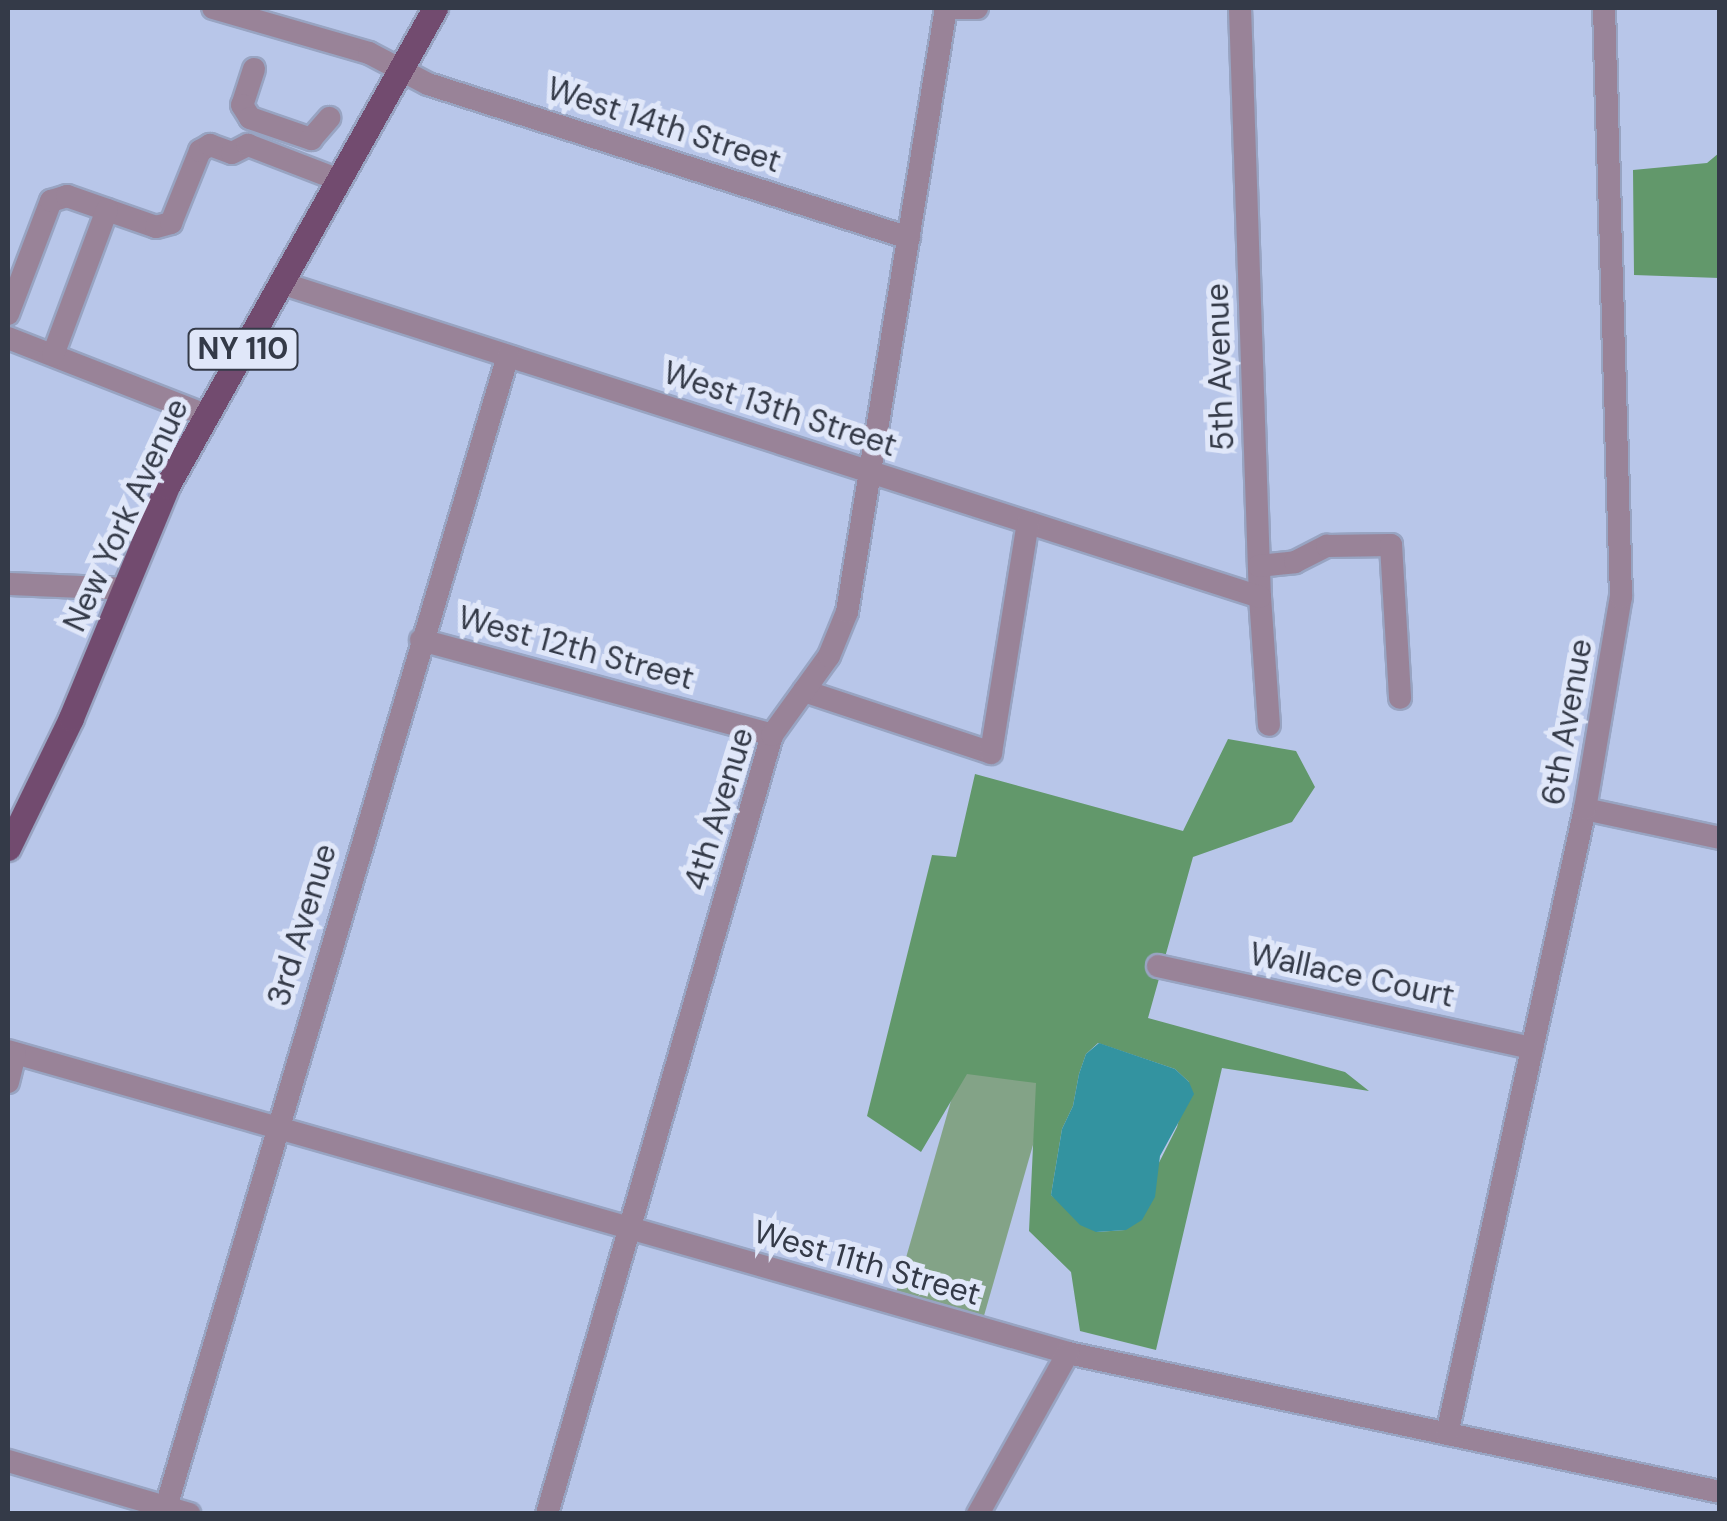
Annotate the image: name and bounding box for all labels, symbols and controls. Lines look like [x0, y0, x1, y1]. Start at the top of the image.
street label: West 14th Street [542, 69, 786, 181]
street label: 5th Avenue [1198, 283, 1242, 451]
road number: NY 110 [186, 324, 300, 374]
street label: West 13th Street [659, 353, 901, 465]
street label: New York Avenue [55, 392, 197, 638]
street label: West 12th Street [454, 598, 698, 698]
street label: 6th Avenue [1533, 636, 1601, 808]
street label: 4th Avenue [676, 723, 762, 895]
street label: 3rd Avenue [259, 839, 345, 1011]
street label: Wallace Court [1246, 935, 1458, 1015]
street label: West 11th Street [749, 1212, 985, 1314]

